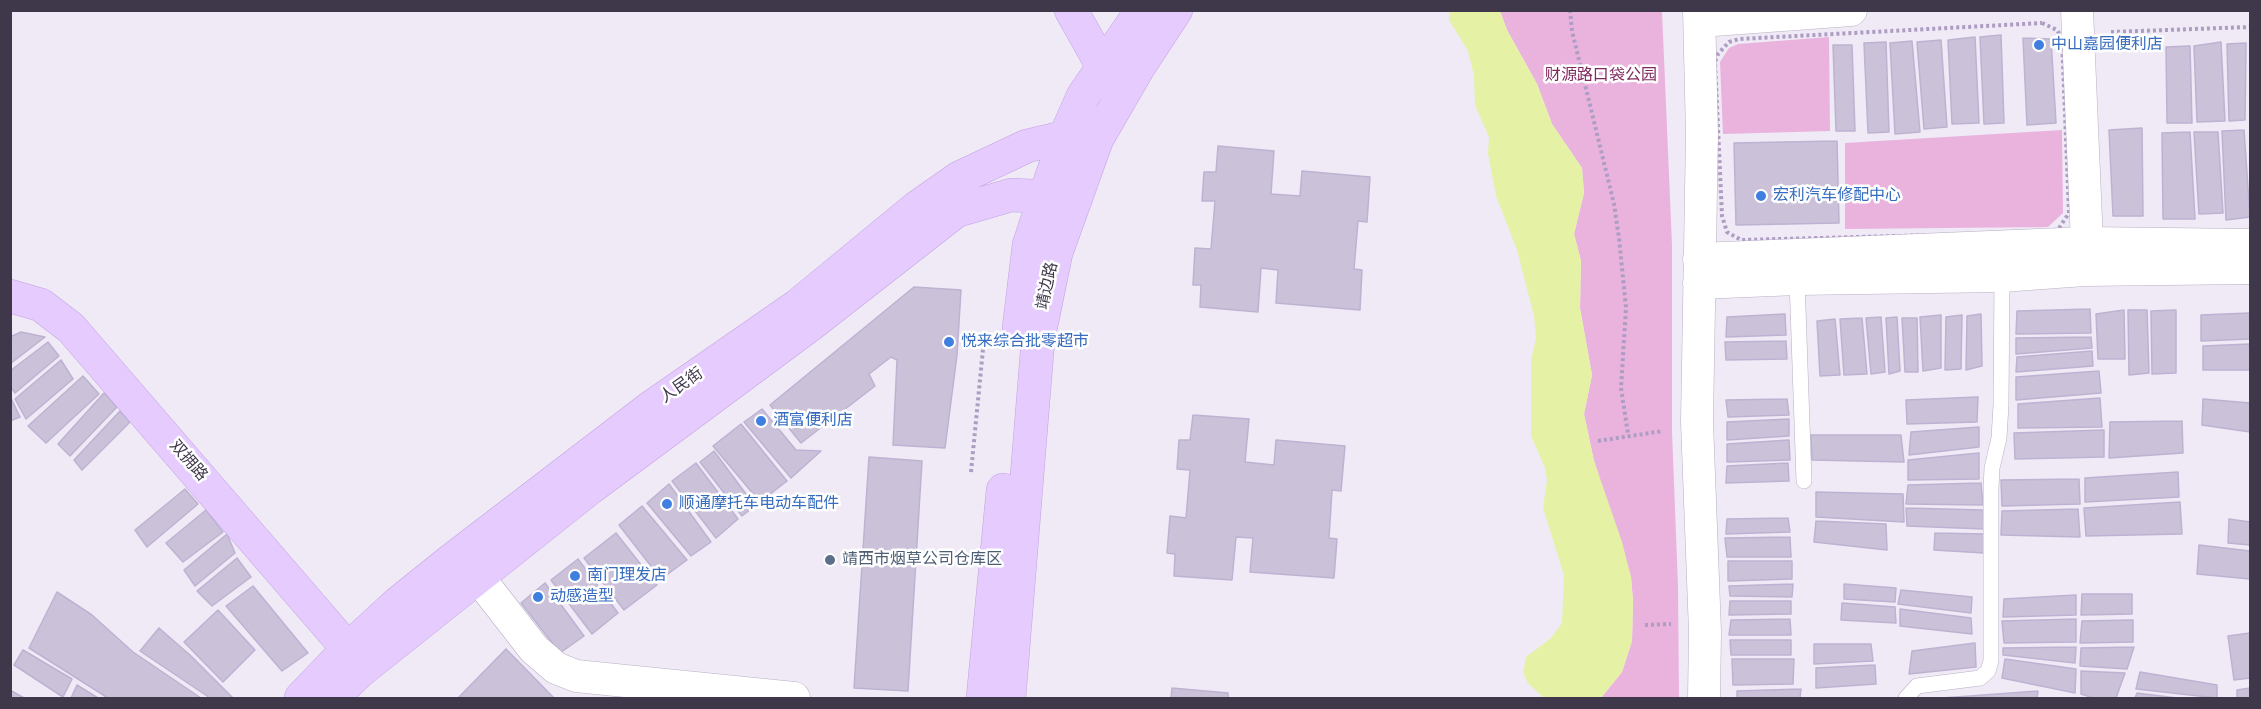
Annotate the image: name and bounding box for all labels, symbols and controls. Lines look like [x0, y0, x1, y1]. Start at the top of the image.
place label: 中山嘉园便利店 [2051, 35, 2163, 55]
marker: 中山嘉园便利店 [2032, 38, 2046, 52]
park label: 财源路口袋公园 [1545, 66, 1657, 86]
place label: 宏利汽车修配中心 [1773, 186, 1901, 206]
marker: 宏利汽车修配中心 [1754, 189, 1768, 203]
street label: 靖边路 [1034, 261, 1062, 311]
place label: 悦来综合批零超市 [961, 332, 1089, 352]
marker: 悦来综合批零超市 [942, 335, 956, 349]
street label: 人民街 [657, 364, 707, 408]
place label: 酒富便利店 [773, 411, 853, 431]
marker: 酒富便利店 [754, 414, 768, 428]
street label: 双拥路 [165, 437, 211, 485]
place label: 顺通摩托车电动车配件 [679, 494, 839, 514]
marker: 顺通摩托车电动车配件 [660, 497, 674, 511]
place label: 靖西市烟草公司仓库区 [842, 550, 1002, 570]
marker: 靖西市烟草公司仓库区 [823, 553, 837, 567]
place label: 南门理发店 [587, 566, 667, 586]
marker: 南门理发店 [568, 569, 582, 583]
place label: 动感造型 [550, 587, 614, 607]
marker: 动感造型 [531, 590, 545, 604]

